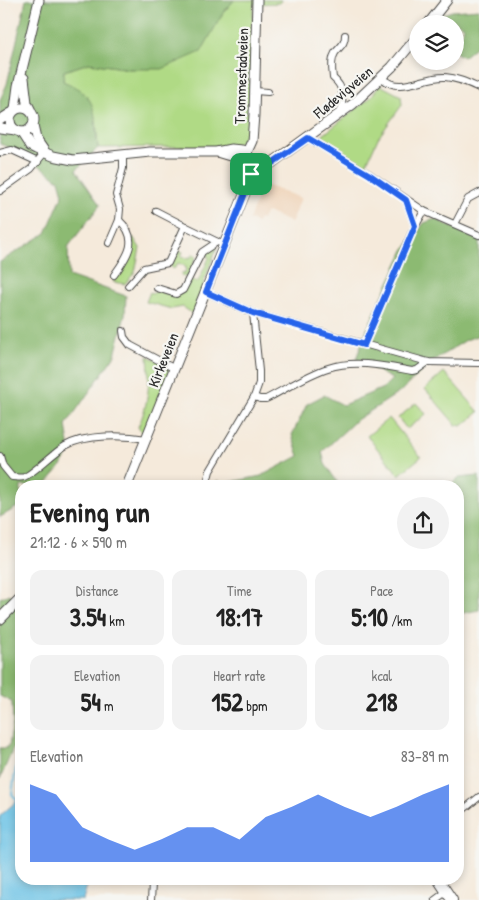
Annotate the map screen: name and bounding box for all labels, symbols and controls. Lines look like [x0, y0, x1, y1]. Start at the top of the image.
map controls [409, 15, 464, 70]
button: layers [409, 15, 464, 70]
street label: Trommestadveien [229, 27, 253, 124]
street label: Flødevigveien [308, 61, 377, 124]
pin [230, 153, 272, 195]
icon: arrive [237, 160, 265, 188]
street label: Kirkeveien [143, 329, 184, 390]
text: Evening run [30, 493, 150, 531]
button: share [397, 497, 449, 549]
text: 21:12 · 6 × 590 m [30, 531, 127, 553]
text: Distance [76, 581, 119, 600]
text: Time [227, 581, 252, 600]
text: Pace [370, 581, 393, 600]
text: 3.54 [70, 600, 106, 634]
text: 18:17 [216, 600, 263, 634]
text: 5:10 [351, 600, 388, 634]
text: km [106, 611, 125, 630]
text: /km [388, 611, 412, 630]
text: Elevation [74, 666, 120, 685]
text: Heart rate [213, 666, 266, 685]
text: kcal [372, 666, 392, 685]
text: 54 [81, 685, 101, 719]
text: 152 [212, 685, 243, 719]
text: 218 [366, 685, 398, 719]
text: m [101, 696, 114, 715]
text: bpm [243, 696, 267, 715]
text: Elevation [30, 745, 83, 767]
text: 83–89 m [401, 745, 449, 767]

